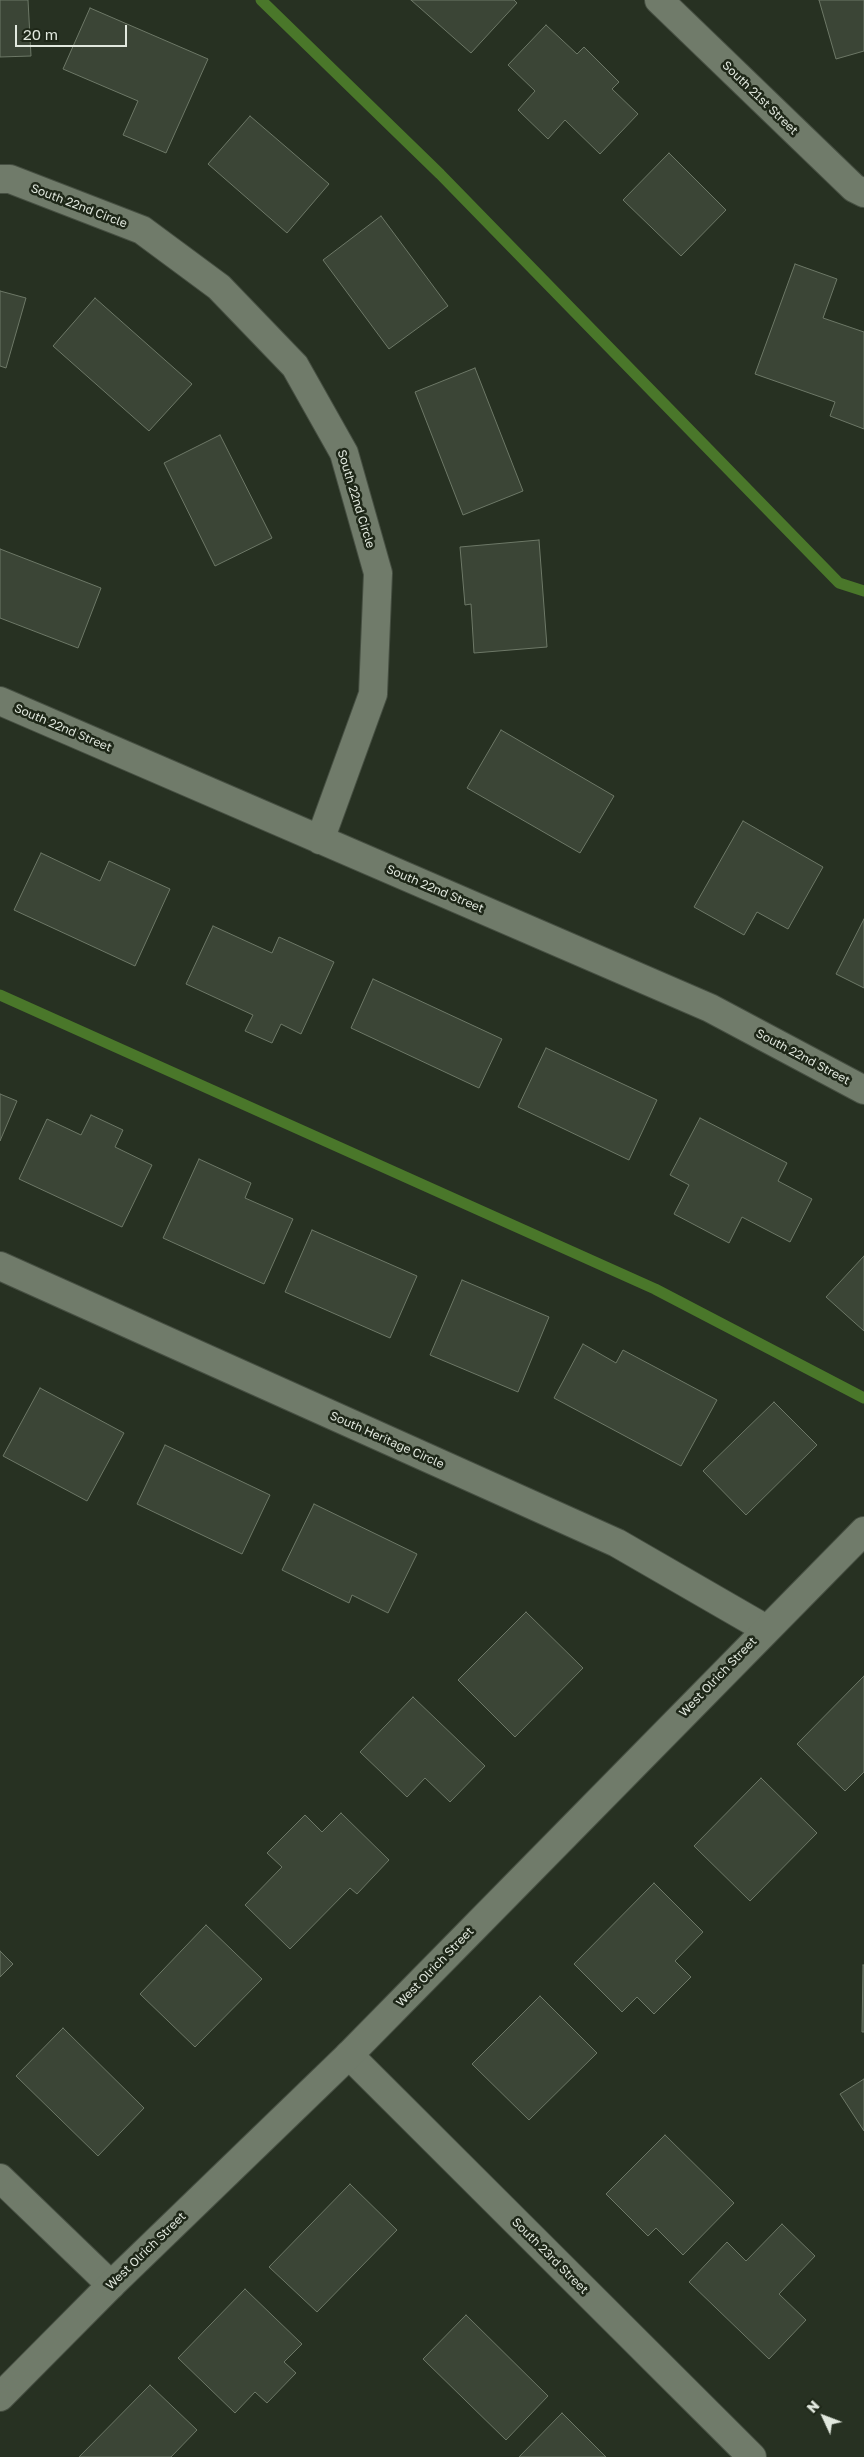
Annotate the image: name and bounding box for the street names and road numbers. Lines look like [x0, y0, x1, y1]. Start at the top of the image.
street label: South 21st Street [719, 58, 801, 138]
street label: South 22nd Circle [29, 181, 129, 231]
street label: South 22nd Circle [334, 448, 378, 550]
street label: South 22nd Street [12, 701, 114, 755]
street label: South 22nd Street [384, 862, 486, 916]
street label: South 22nd Street [753, 1026, 853, 1088]
street label: South Heritage Circle [328, 1408, 446, 1472]
street label: West Olrich Street [676, 1634, 760, 1720]
street label: West Olrich Street [393, 1924, 477, 2010]
street label: West Olrich Street [103, 2209, 189, 2293]
street label: South 23rd Street [509, 2215, 591, 2297]

